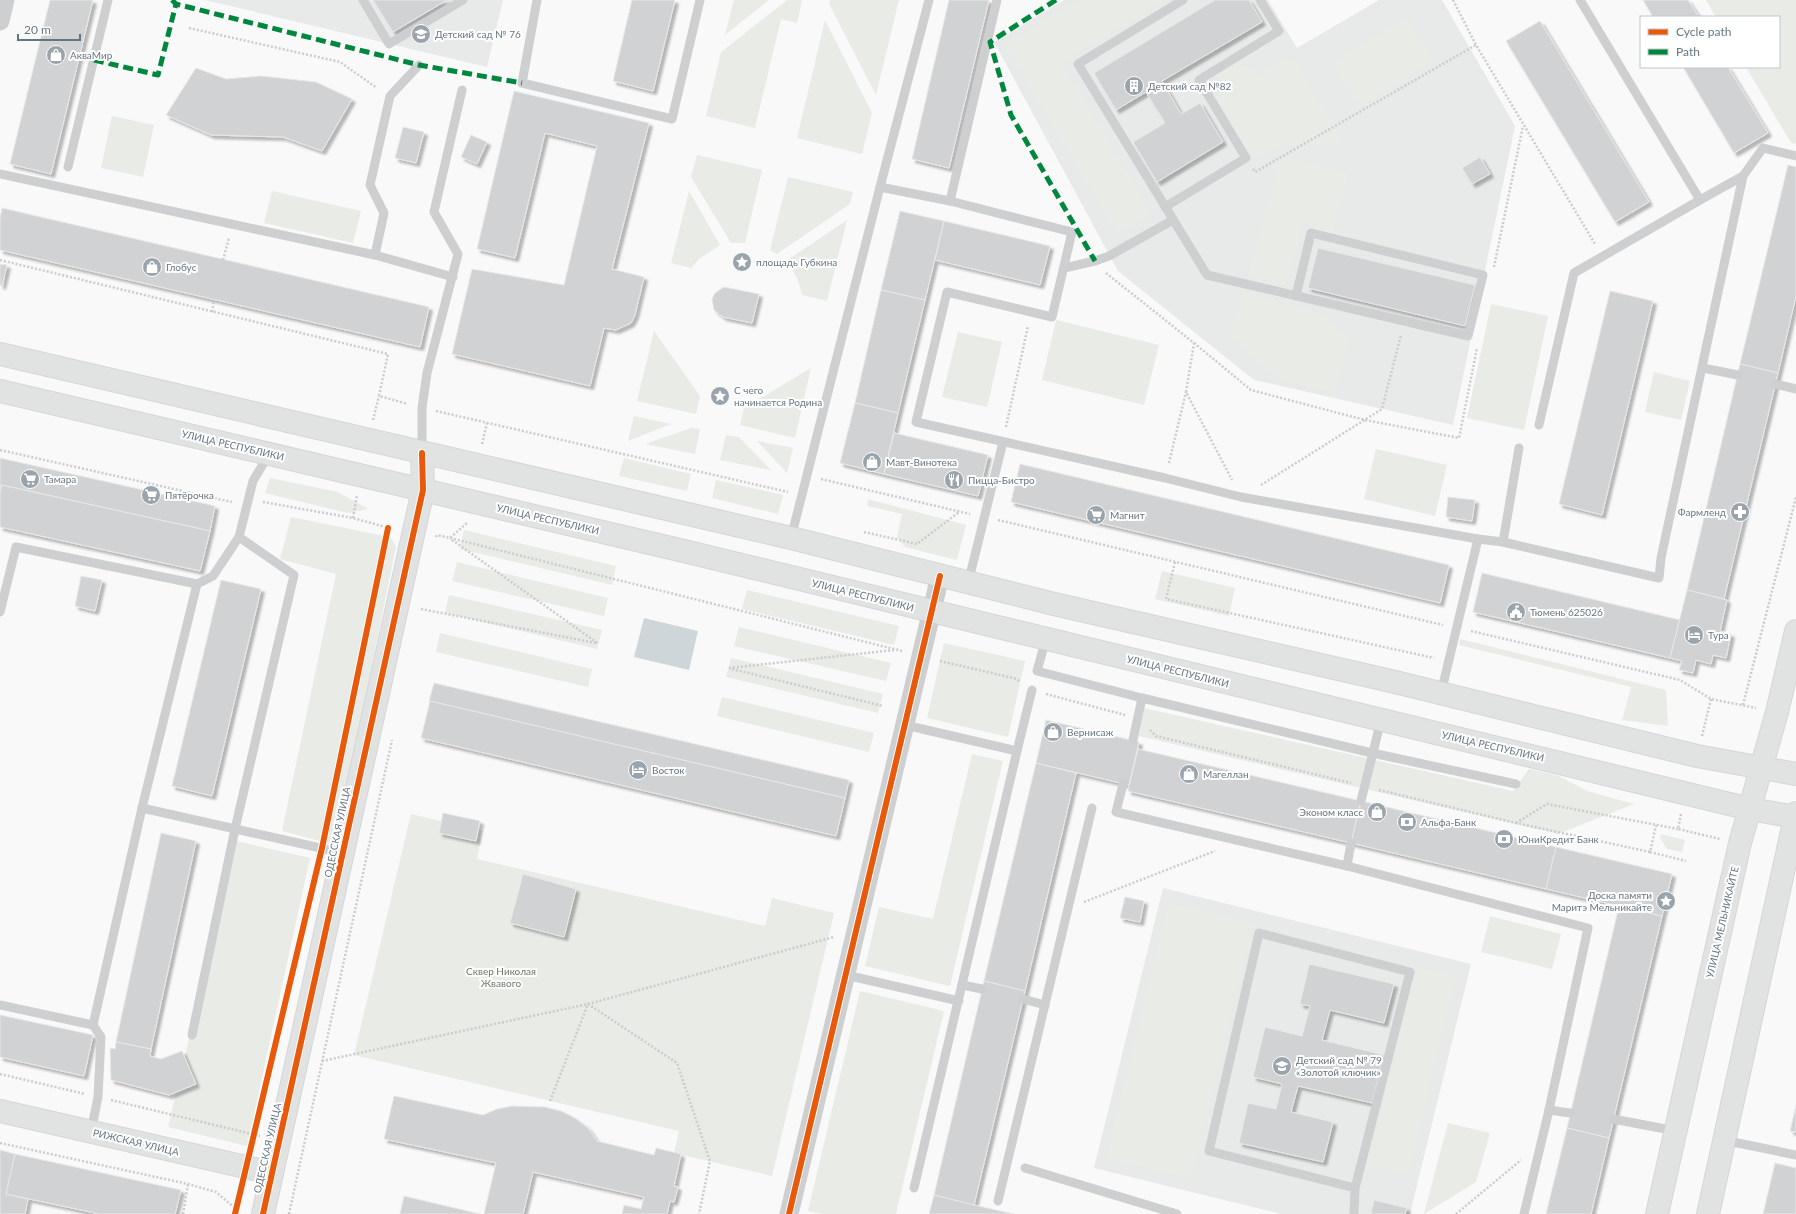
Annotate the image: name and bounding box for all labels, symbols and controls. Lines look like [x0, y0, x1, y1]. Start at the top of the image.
scale bar [18, 16, 80, 42]
legend [1640, 16, 1780, 68]
text: 20 m [24, 22, 51, 37]
school or university icon: Детский сад № 76 [410, 23, 432, 45]
text: Cycle path [1676, 24, 1731, 39]
place label: Детский сад № 76 [435, 28, 521, 40]
shop icon: АкваМир [45, 44, 67, 66]
text: Path [1676, 44, 1700, 59]
place label: АкваМир [70, 49, 113, 61]
building icon: Детский сад №82 [1123, 75, 1145, 97]
place label: Детский сад №82 [1148, 80, 1231, 92]
place icon: площадь Губкина [731, 251, 753, 273]
shop icon: Глобус [141, 256, 163, 278]
place label: площадь Губкина [756, 256, 837, 268]
place label: Глобус [166, 261, 197, 273]
place label: С чего начинается Родина [734, 384, 822, 408]
place icon: С чего начинается Родина [709, 385, 731, 407]
street label: УЛИЦА РЕСПУБЛИКИ [180, 427, 286, 463]
shop icon: Мавт-Винотека [861, 451, 883, 473]
place label: Мавт-Винотека [886, 456, 957, 468]
supermarket icon: Тамара [19, 468, 41, 490]
restaurant icon: Пицца-Бистро [943, 469, 965, 491]
place label: Тамара [44, 473, 76, 485]
place label: Пицца-Бистро [968, 474, 1035, 486]
supermarket icon: Пятёрочка [140, 484, 162, 506]
place label: Пятёрочка [165, 489, 214, 501]
street label: УЛИЦА РЕСПУБЛИКИ [495, 501, 601, 537]
pharmacy icon: Фармленд [1729, 501, 1751, 523]
supermarket icon: Магнит [1085, 504, 1107, 526]
place label: Фармленд [1678, 506, 1726, 518]
place label: Магнит [1110, 509, 1145, 521]
street label: УЛИЦА РЕСПУБЛИКИ [811, 576, 915, 614]
public building icon: Тюмень 625026 [1505, 601, 1527, 623]
place label: Тюмень 625026 [1530, 606, 1603, 618]
hotel icon: Тура [1683, 624, 1705, 646]
place label: Тура [1708, 629, 1729, 641]
street label: УЛИЦА РЕСПУБЛИКИ [1126, 652, 1230, 690]
shop icon: Вернисаж [1042, 721, 1064, 743]
place label: Вернисаж [1067, 726, 1113, 738]
street label: УЛИЦА РЕСПУБЛИКИ [1440, 728, 1546, 764]
hotel icon: Восток [627, 759, 649, 781]
shop icon: Магеллан [1178, 763, 1200, 785]
place label: Восток [652, 764, 685, 776]
place label: Магеллан [1203, 768, 1249, 780]
street label: ОДЕССКАЯ УЛИЦА [322, 785, 353, 878]
shop icon: Эконом класс [1366, 801, 1388, 823]
place label: Эконом класс [1299, 806, 1363, 818]
bank icon: Альфа-Банк [1396, 811, 1418, 833]
place label: Альфа-Банк [1421, 816, 1477, 828]
bank icon: ЮниКредит Банк [1493, 828, 1515, 850]
place label: ЮниКредит Банк [1518, 833, 1600, 845]
street label: УЛИЦА МЕЛЬНИКАЙТЕ [1703, 865, 1741, 979]
place label: Доска памяти Маритэ Мельникайте [1552, 889, 1652, 913]
place icon: Доска памяти Маритэ Мельникайте [1655, 890, 1677, 912]
park label: Сквер Николая Жвавого [466, 965, 536, 989]
place label: Детский сад № 79 «Золотой ключик» [1296, 1054, 1382, 1078]
school or university icon: Детский сад № 79 «Золотой ключик» [1271, 1055, 1293, 1077]
street label: ОДЕССКАЯ УЛИЦА [251, 1101, 283, 1194]
street label: РИЖСКАЯ УЛИЦА [92, 1126, 181, 1158]

